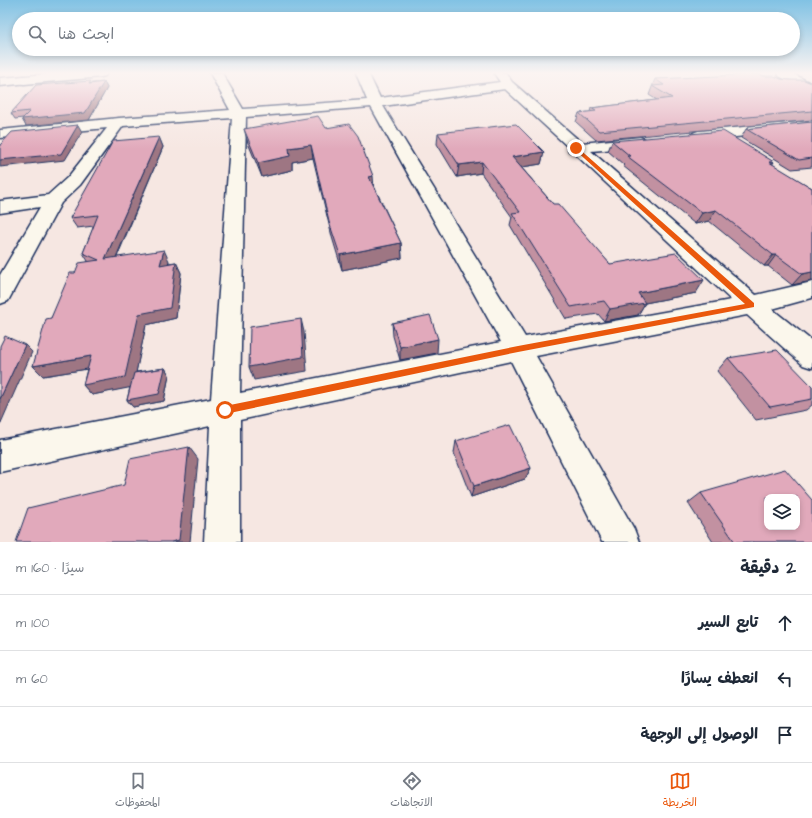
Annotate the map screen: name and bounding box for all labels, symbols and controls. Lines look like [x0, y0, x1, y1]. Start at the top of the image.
search box [12, 12, 800, 56]
icon: search [26, 23, 48, 45]
text: ابحث هنا [58, 24, 114, 45]
route end [567, 139, 585, 157]
route start [216, 401, 234, 419]
map controls [764, 494, 800, 530]
button: layers [764, 494, 800, 530]
text: 2 دقيقة [740, 556, 796, 580]
text: سيرًا · 160 m [16, 559, 84, 577]
text: تابع السير [699, 612, 758, 633]
icon: ahead [774, 612, 796, 634]
text: 100 m [16, 614, 49, 632]
text: انعطف يسارًا [681, 668, 758, 689]
icon: left [774, 668, 796, 690]
text: 60 m [16, 670, 48, 688]
text: الوصول إلى الوجهة [641, 724, 758, 745]
icon: arrive [774, 724, 796, 746]
tab: المحفوظات [115, 770, 160, 812]
tab: الاتجاهات [390, 770, 433, 812]
tab: الخريطة [663, 770, 697, 812]

